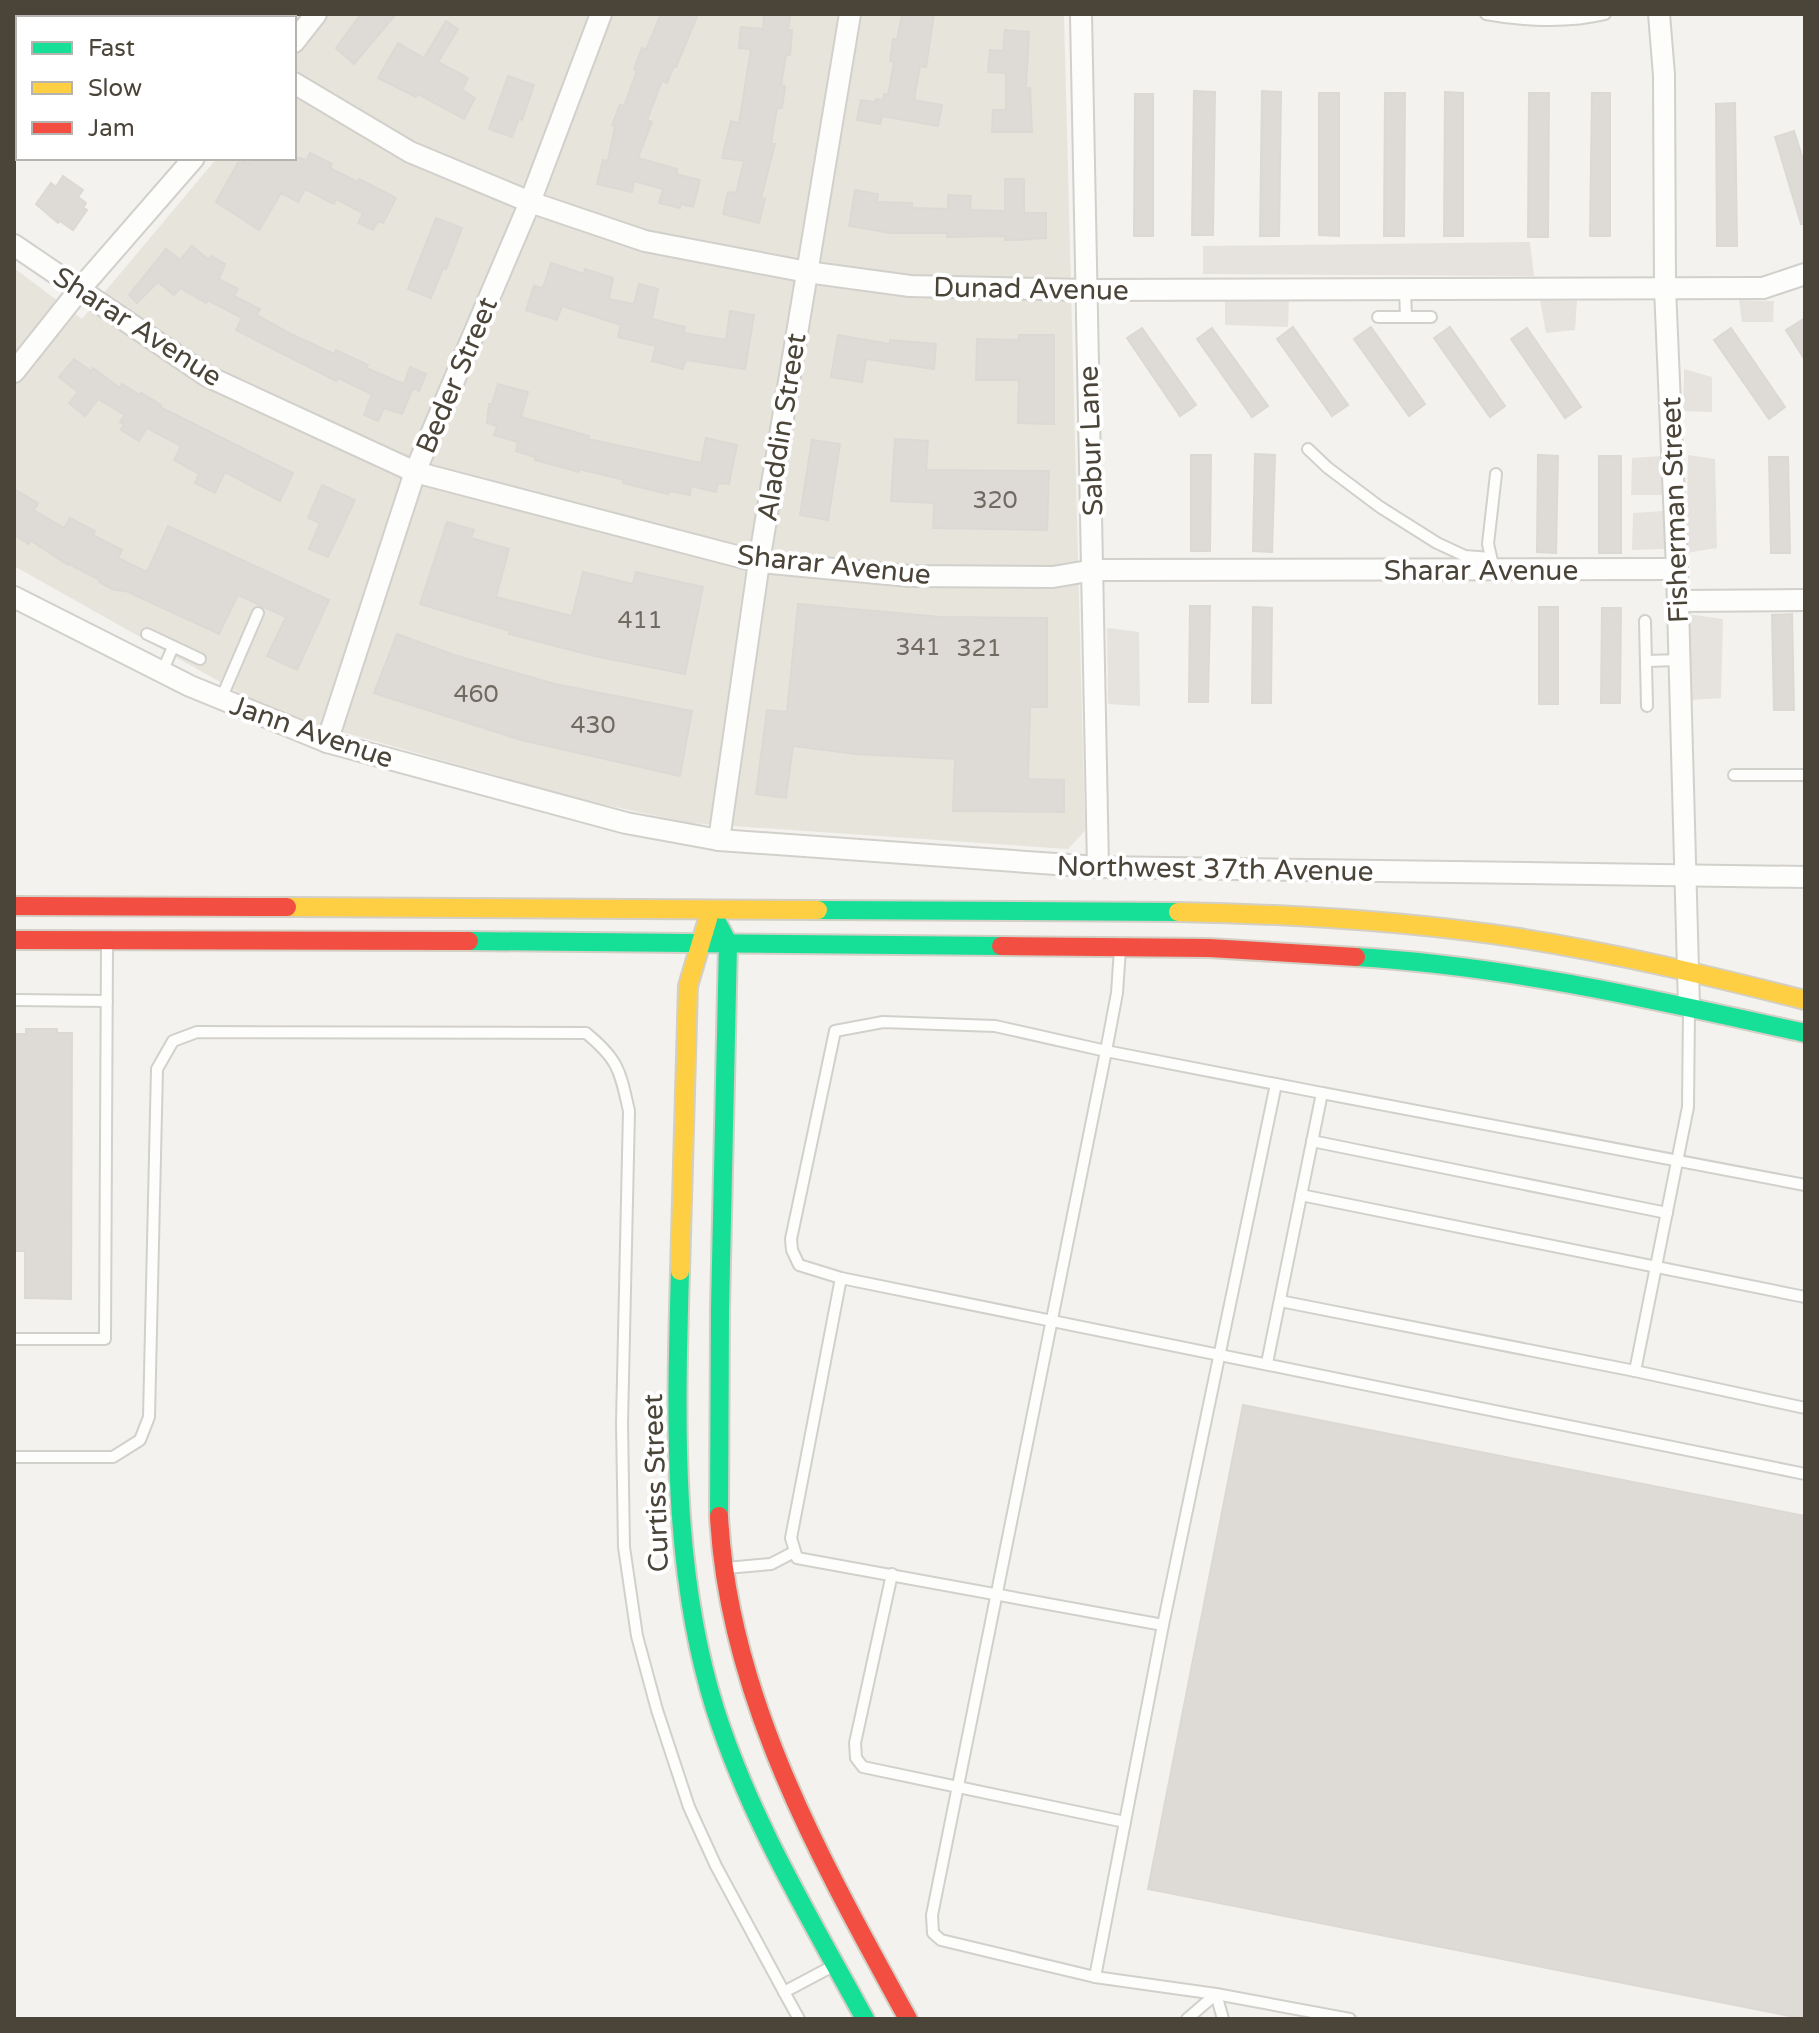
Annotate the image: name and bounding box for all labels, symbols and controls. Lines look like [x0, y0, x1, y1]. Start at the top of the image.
legend [16, 16, 296, 160]
text: Fast [88, 34, 135, 63]
text: Slow [88, 74, 142, 103]
text: Jam [88, 114, 135, 143]
street label: Sharar Avenue [47, 260, 228, 394]
street label: Dunad Avenue [933, 270, 1129, 308]
street label: Beder Street [409, 292, 505, 459]
street label: Aladdin Street [750, 330, 814, 524]
street label: Sabur Lane [1071, 365, 1111, 517]
street label: Fisherman Street [1654, 396, 1696, 624]
house number: 320 [972, 486, 1018, 515]
street label: Sharar Avenue [735, 538, 932, 592]
street label: Sharar Avenue [1384, 554, 1578, 588]
house number: 411 [617, 606, 663, 635]
house number: 341 [895, 633, 941, 662]
house number: 321 [956, 634, 1002, 663]
house number: 460 [453, 680, 499, 709]
street label: Jann Avenue [226, 688, 398, 776]
house number: 430 [570, 711, 616, 740]
street label: Northwest 37th Avenue [1056, 849, 1374, 889]
street label: Curtiss Street [636, 1393, 676, 1573]

